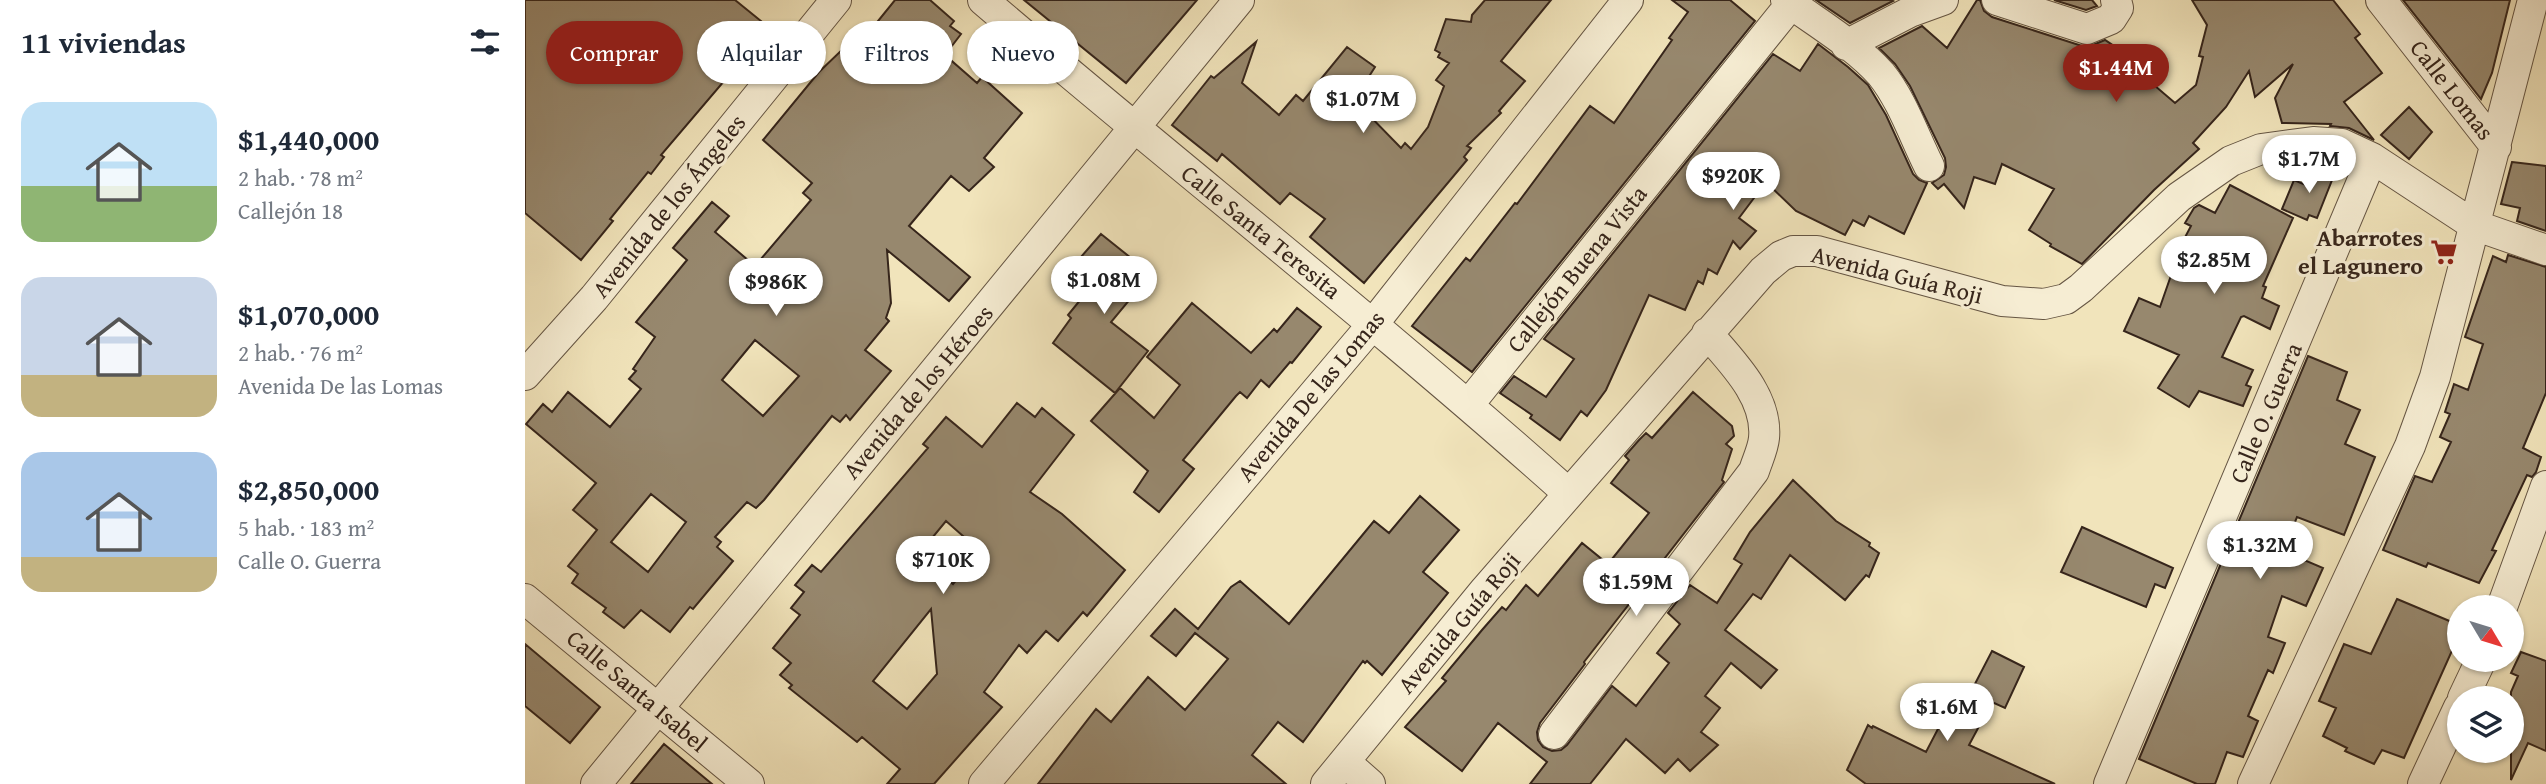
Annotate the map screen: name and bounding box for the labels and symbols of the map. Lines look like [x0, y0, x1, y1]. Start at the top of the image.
street label: Calle Lomas [2402, 32, 2503, 147]
pin: $1.44M [2059, 44, 2173, 104]
pin: $1.07M [1306, 76, 1420, 135]
street label: Avenida de los Ángeles [583, 106, 754, 305]
pin: $1.7M [2260, 136, 2358, 195]
pin: $920K [1684, 152, 1782, 212]
street label: Calle Santa Teresita [1174, 156, 1349, 308]
street label: Callejón Buena Vista [1498, 177, 1656, 360]
place label: Abarrotes el Lagunero [2298, 220, 2423, 283]
street label: Avenida Guía Roji [1808, 236, 1987, 313]
pin: $2.85M [2157, 236, 2271, 296]
supermarket icon: Abarrotes el Lagunero [2429, 237, 2459, 267]
pin: $1.08M [1047, 256, 1161, 316]
pin: $986K [727, 258, 825, 318]
street label: Avenida de los Héroes [834, 297, 1001, 487]
street label: Avenida De las Lomas [1228, 302, 1393, 489]
street label: Calle O. Guerra [2220, 337, 2311, 488]
pin: $1.32M [2203, 522, 2317, 581]
pin: $710K [894, 536, 992, 596]
street label: Avenida Guía Roji [1389, 544, 1529, 701]
pin: $1.59M [1579, 558, 1693, 618]
north arrow [2447, 595, 2523, 672]
street label: Calle Santa Isabel [559, 621, 716, 760]
pin: $1.6M [1898, 684, 1996, 743]

